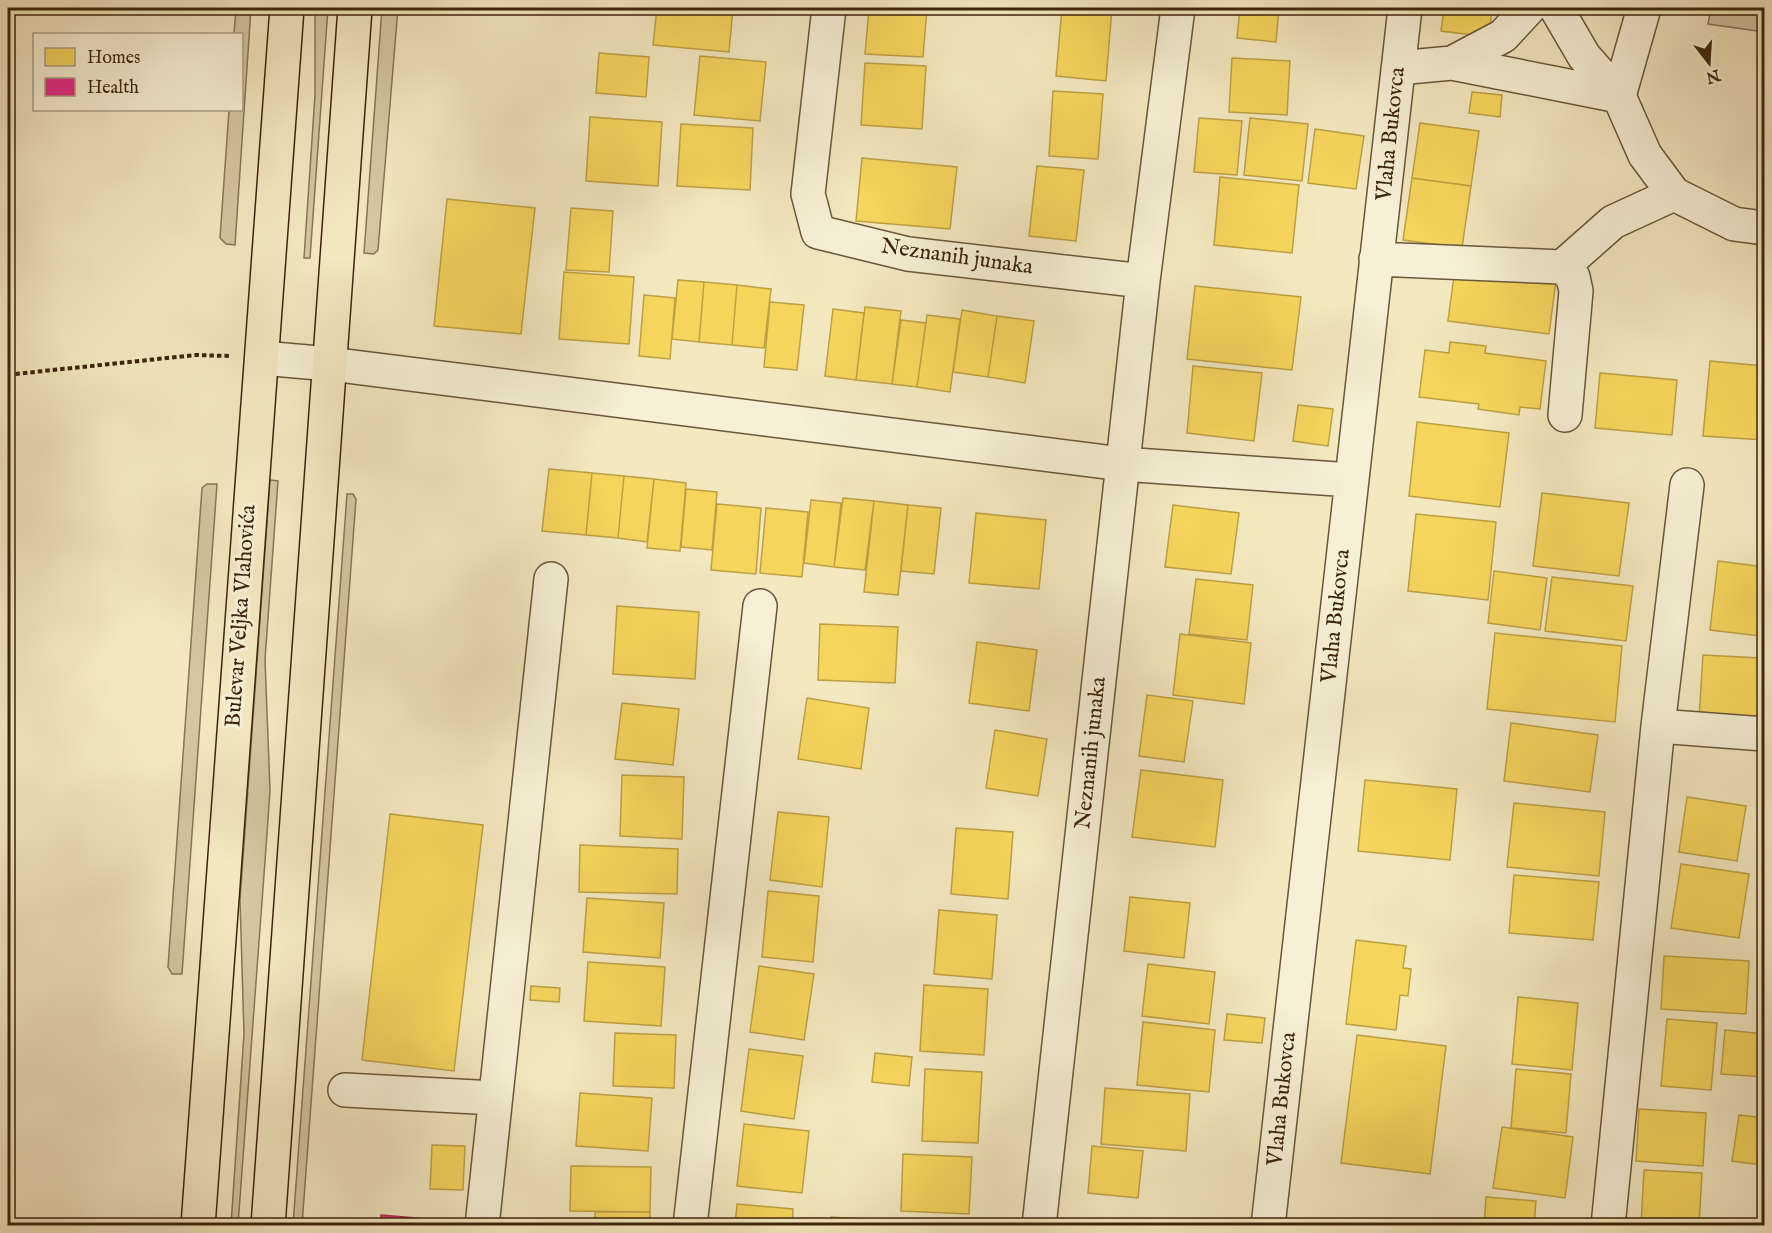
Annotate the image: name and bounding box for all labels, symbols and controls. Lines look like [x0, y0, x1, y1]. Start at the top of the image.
legend [33, 33, 243, 111]
north arrow [1679, 33, 1739, 93]
text: Homes [87, 47, 140, 70]
text: N [1703, 64, 1723, 87]
street label: Vlaha Bukovca [1370, 65, 1412, 203]
text: Health [87, 77, 139, 100]
street label: Neznanih junaka [879, 232, 1035, 282]
street label: Bulevar Veljka Vlahovića [219, 503, 263, 728]
street label: Vlaha Bukovca [1315, 547, 1357, 685]
street label: Neznanih junaka [1069, 675, 1113, 831]
street label: Vlaha Bukovca [1261, 1030, 1303, 1168]

